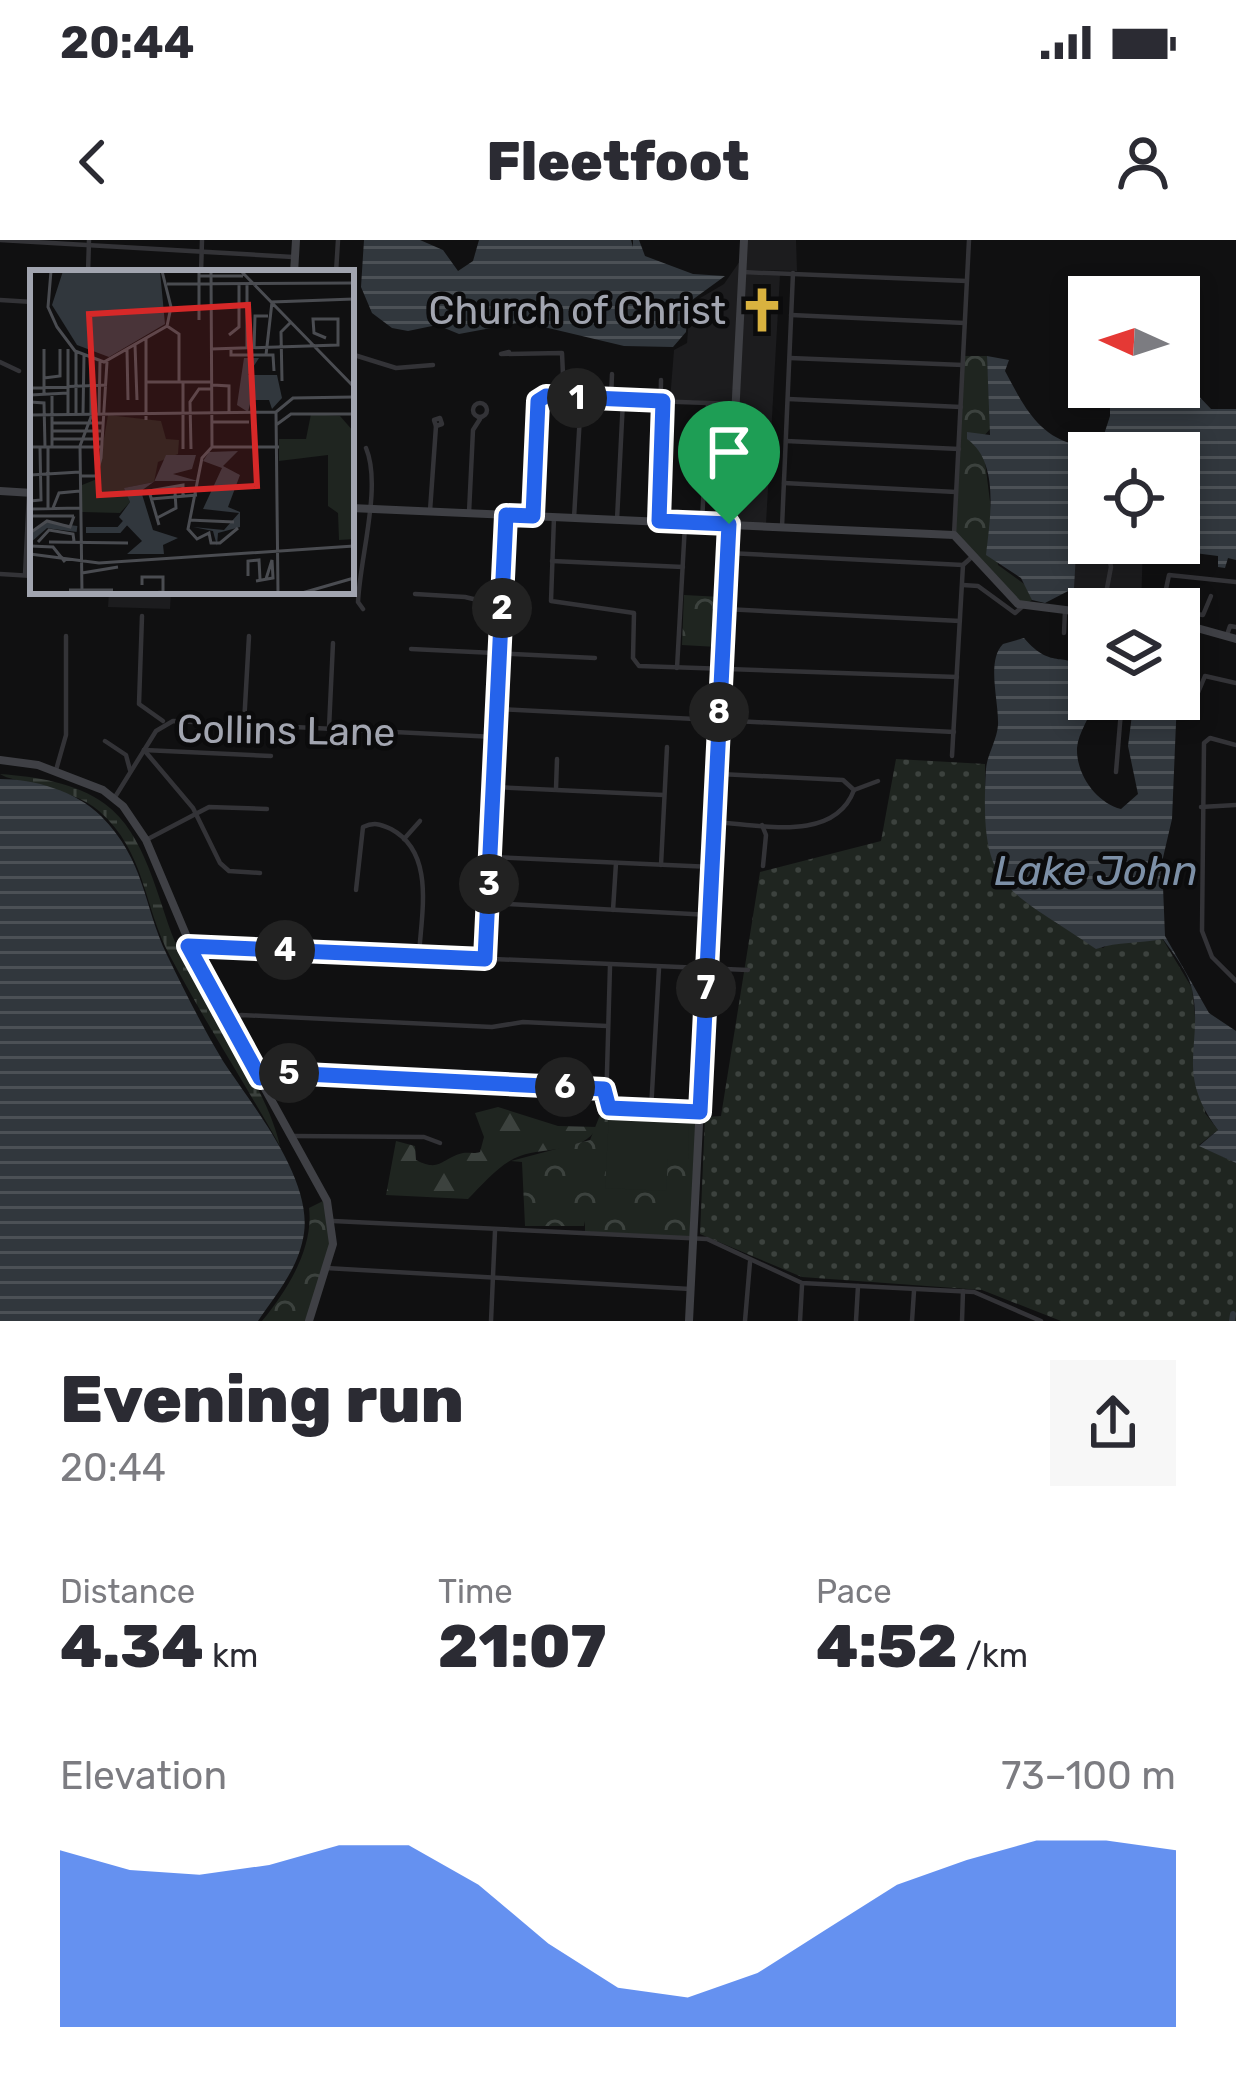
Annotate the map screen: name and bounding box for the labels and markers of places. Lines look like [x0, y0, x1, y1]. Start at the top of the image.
church icon: Church of Christ [737, 285, 787, 335]
place label: Church of Christ [429, 288, 726, 334]
pin: 1 [547, 368, 607, 428]
pin [678, 401, 780, 524]
pin: 2 [472, 578, 532, 638]
pin: 8 [689, 682, 749, 742]
pin: 3 [459, 854, 519, 914]
pin: 4 [255, 920, 315, 980]
pin: 7 [676, 958, 736, 1018]
pin: 5 [259, 1043, 319, 1103]
pin: 6 [535, 1057, 595, 1117]

